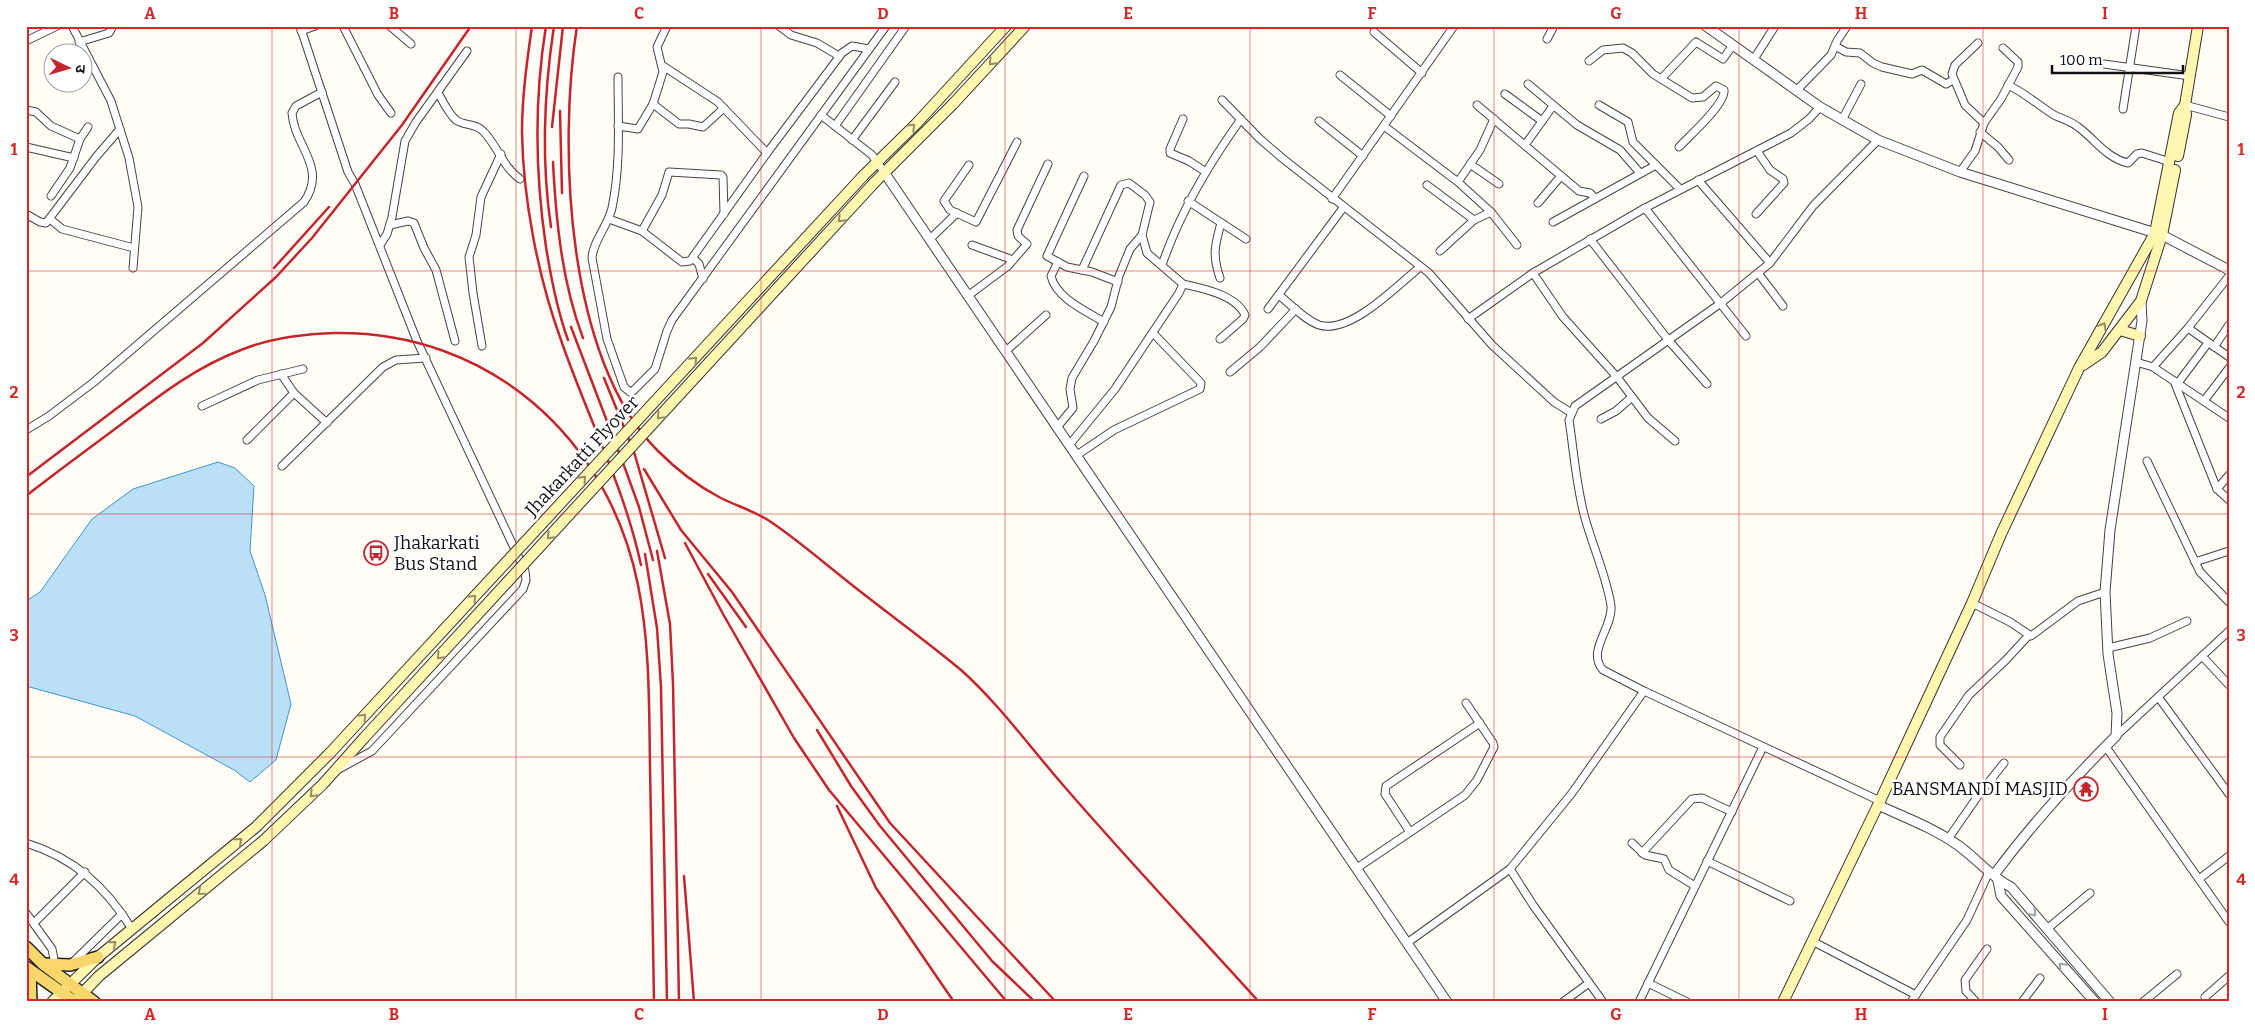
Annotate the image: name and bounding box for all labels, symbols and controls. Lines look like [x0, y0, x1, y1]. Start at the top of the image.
text: A [144, 4, 156, 23]
text: B [389, 4, 399, 23]
text: C [634, 4, 644, 23]
text: D [877, 4, 889, 23]
text: E [1123, 4, 1133, 23]
text: F [1368, 4, 1377, 23]
text: G [1610, 4, 1622, 23]
text: H [1855, 4, 1868, 23]
text: I [2102, 4, 2108, 23]
north arrow [42, 42, 92, 92]
scale bar [2052, 42, 2184, 74]
text: 100 m [2060, 51, 2103, 69]
one-way arrow [989, 56, 998, 65]
text: उ [72, 64, 89, 75]
one-way arrow [906, 124, 915, 133]
text: 1 [11, 140, 18, 159]
text: 1 [2238, 140, 2245, 159]
one-way arrow [838, 214, 847, 223]
one-way arrow [2097, 322, 2107, 331]
one-way arrow [688, 356, 697, 365]
text: 2 [9, 383, 19, 402]
text: 2 [2236, 383, 2246, 402]
street label: Jhakarkatti Flyover [520, 391, 643, 522]
one-way arrow [657, 411, 666, 420]
one-way arrow [577, 475, 586, 484]
one-way arrow [547, 530, 556, 539]
place label: Jhakarkati Bus Stand [393, 532, 480, 575]
bus stop icon: Jhakarkati Bus Stand [363, 540, 389, 566]
one-way arrow [467, 595, 476, 604]
text: 3 [9, 626, 19, 645]
text: 3 [2236, 626, 2246, 645]
one-way arrow [437, 650, 446, 659]
one-way arrow [357, 714, 366, 723]
temple icon: BANSMANDI MASJID [2073, 776, 2099, 802]
place label: BANSMANDI MASJID [1892, 778, 2068, 800]
one-way arrow [310, 788, 319, 797]
one-way arrow [233, 838, 242, 847]
text: 4 [9, 870, 19, 889]
text: 4 [2236, 870, 2246, 889]
one-way arrow [198, 887, 207, 895]
one-way arrow [2027, 908, 2036, 917]
one-way arrow [107, 942, 116, 950]
one-way arrow [2059, 963, 2068, 972]
text: A [144, 1005, 156, 1024]
text: B [389, 1005, 399, 1024]
text: C [634, 1005, 644, 1024]
text: D [877, 1005, 889, 1024]
text: E [1123, 1005, 1133, 1024]
text: F [1368, 1005, 1377, 1024]
text: G [1610, 1005, 1622, 1024]
text: H [1855, 1005, 1868, 1024]
text: I [2102, 1005, 2108, 1024]

